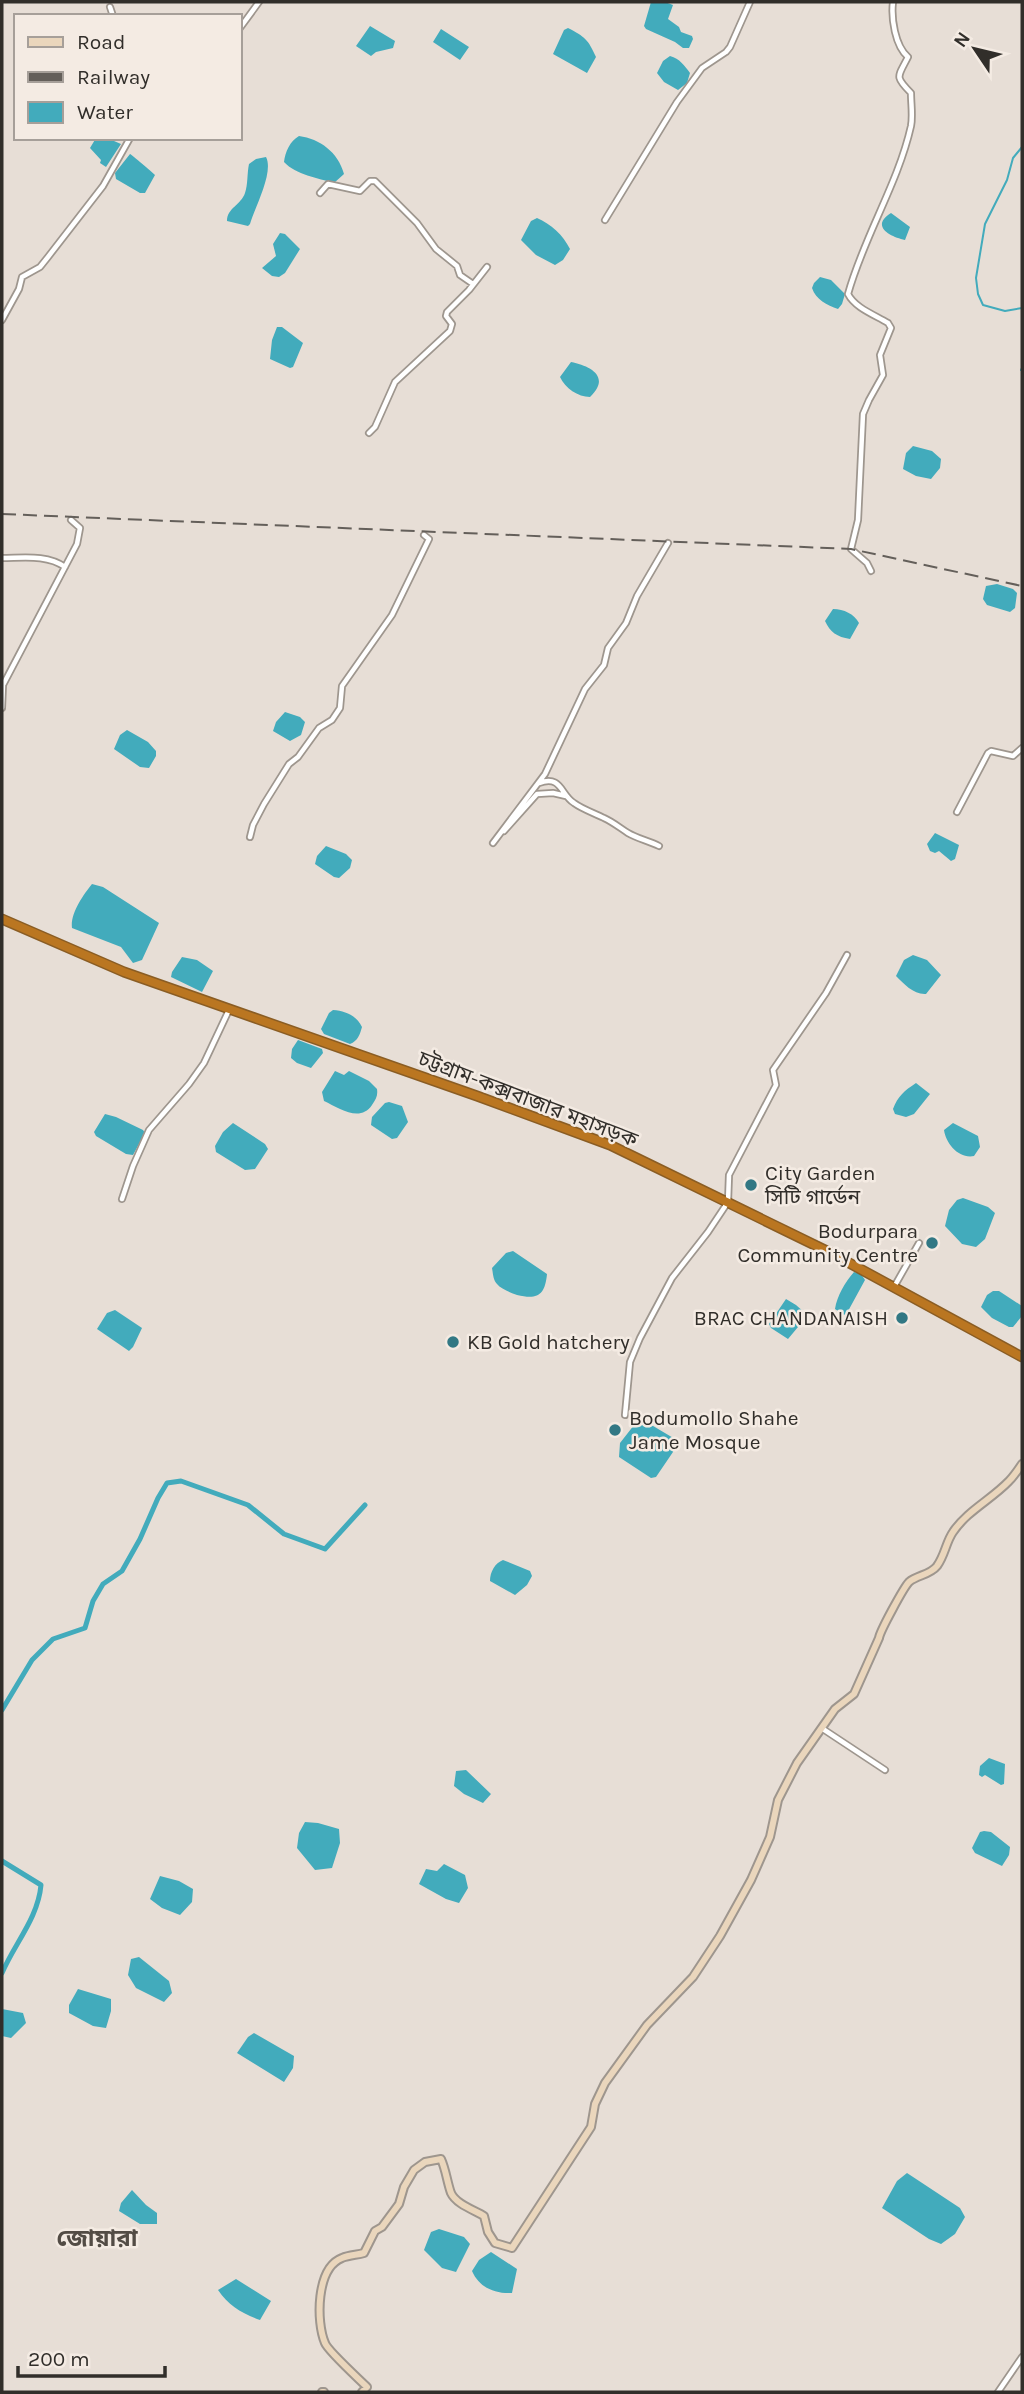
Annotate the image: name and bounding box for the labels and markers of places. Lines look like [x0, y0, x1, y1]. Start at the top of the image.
place label: City Garden সিটি গার্ডেন [764, 1161, 875, 1209]
marker: City Garden সিটি গার্ডেন [743, 1177, 759, 1193]
place label: Bodurpara Community Centre [737, 1219, 918, 1267]
marker: Bodurpara Community Centre [924, 1235, 940, 1251]
place label: BRAC CHANDANAISH [694, 1306, 888, 1330]
marker: BRAC CHANDANAISH [894, 1310, 910, 1326]
place label: KB Gold hatchery [467, 1330, 630, 1354]
marker: KB Gold hatchery [445, 1334, 461, 1350]
place label: Bodumollo Shahe Jame Mosque [629, 1406, 798, 1454]
marker: Bodumollo Shahe Jame Mosque [607, 1422, 623, 1438]

